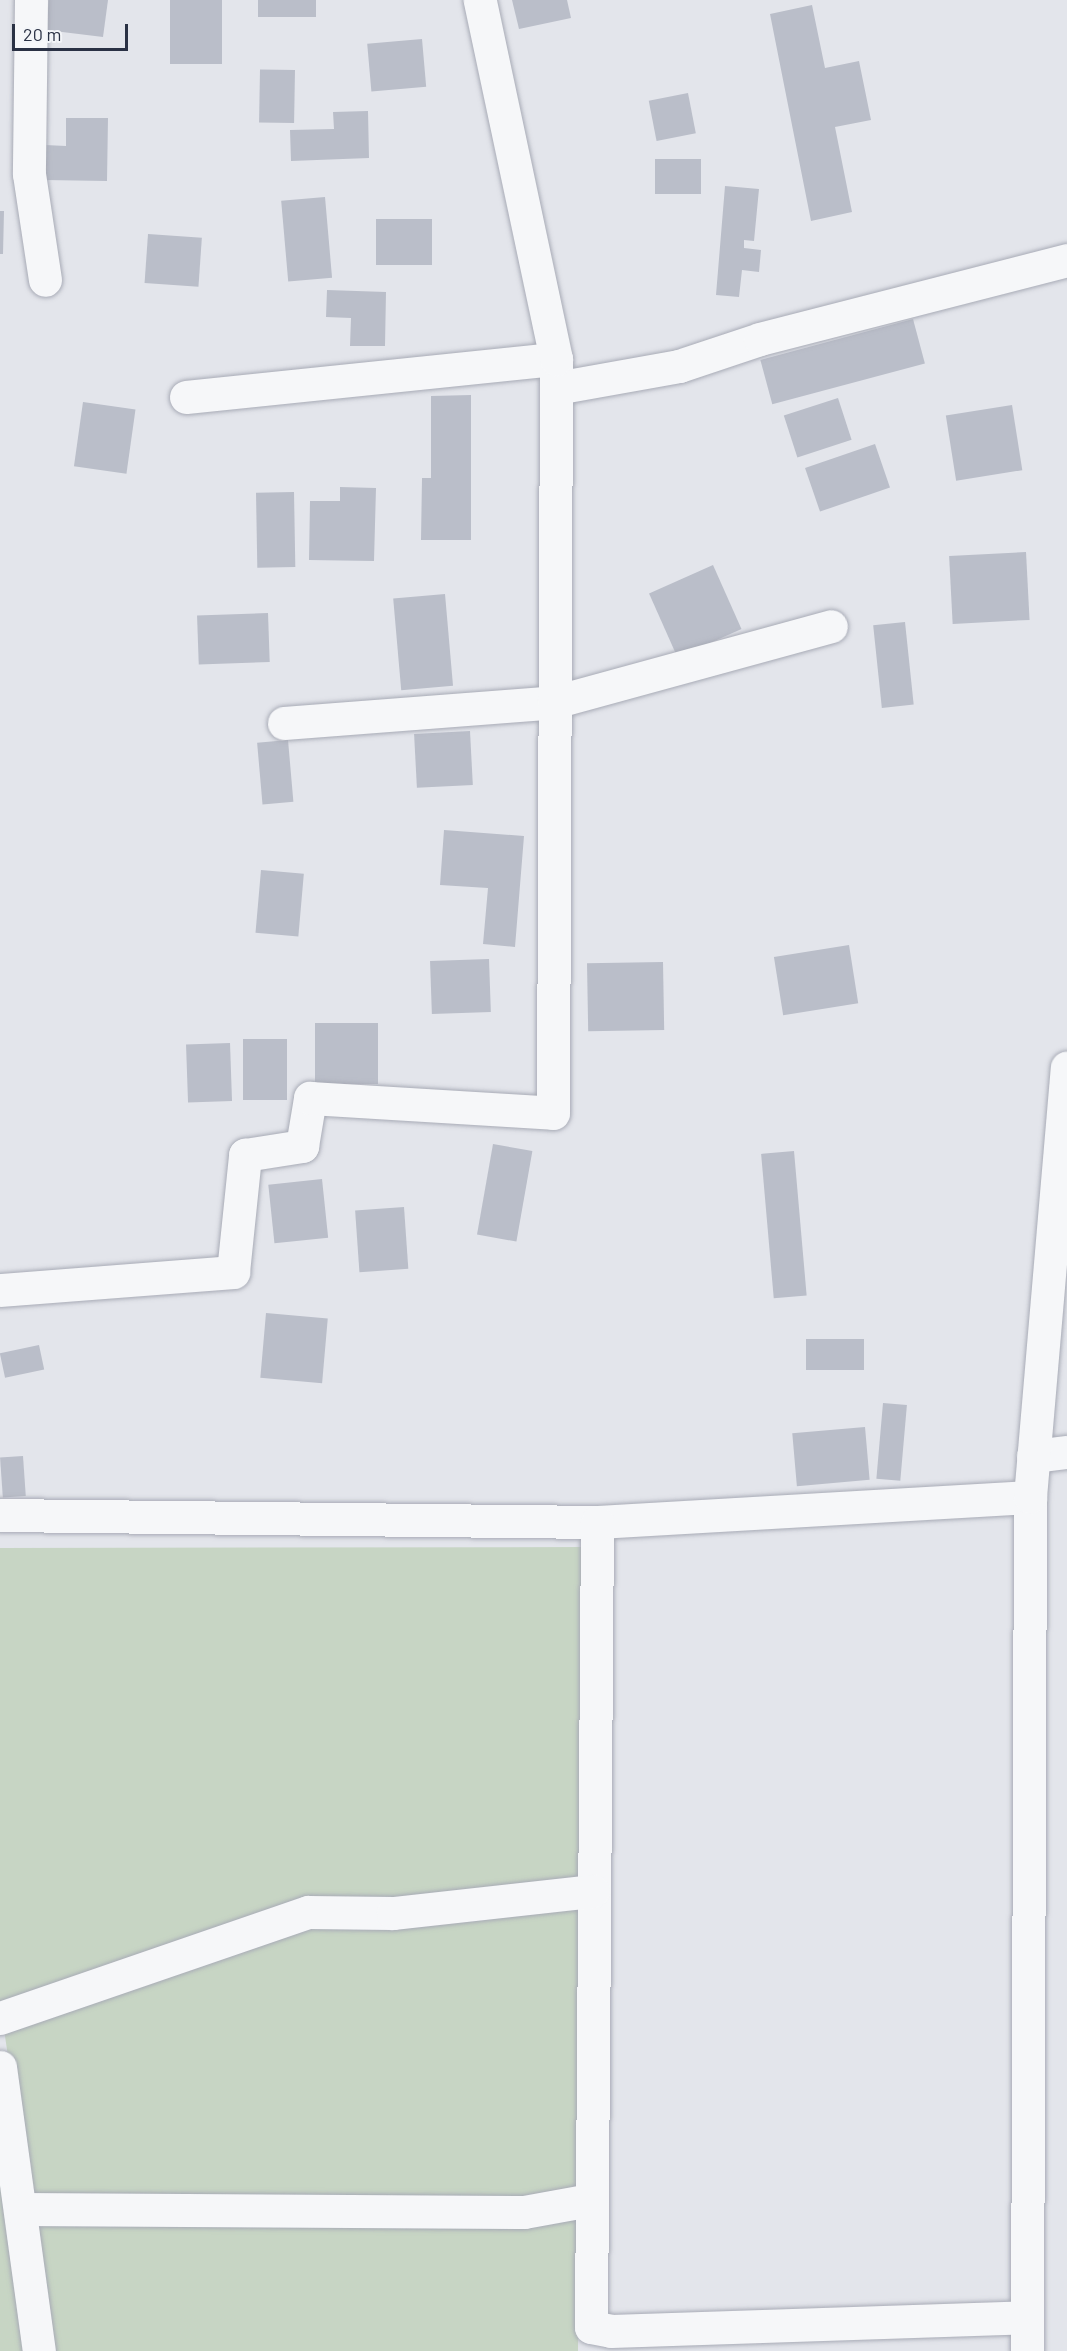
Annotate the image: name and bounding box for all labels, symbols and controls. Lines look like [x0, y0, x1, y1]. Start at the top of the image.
scale bar [15, 12, 130, 50]
text: 20 m [23, 23, 61, 45]

